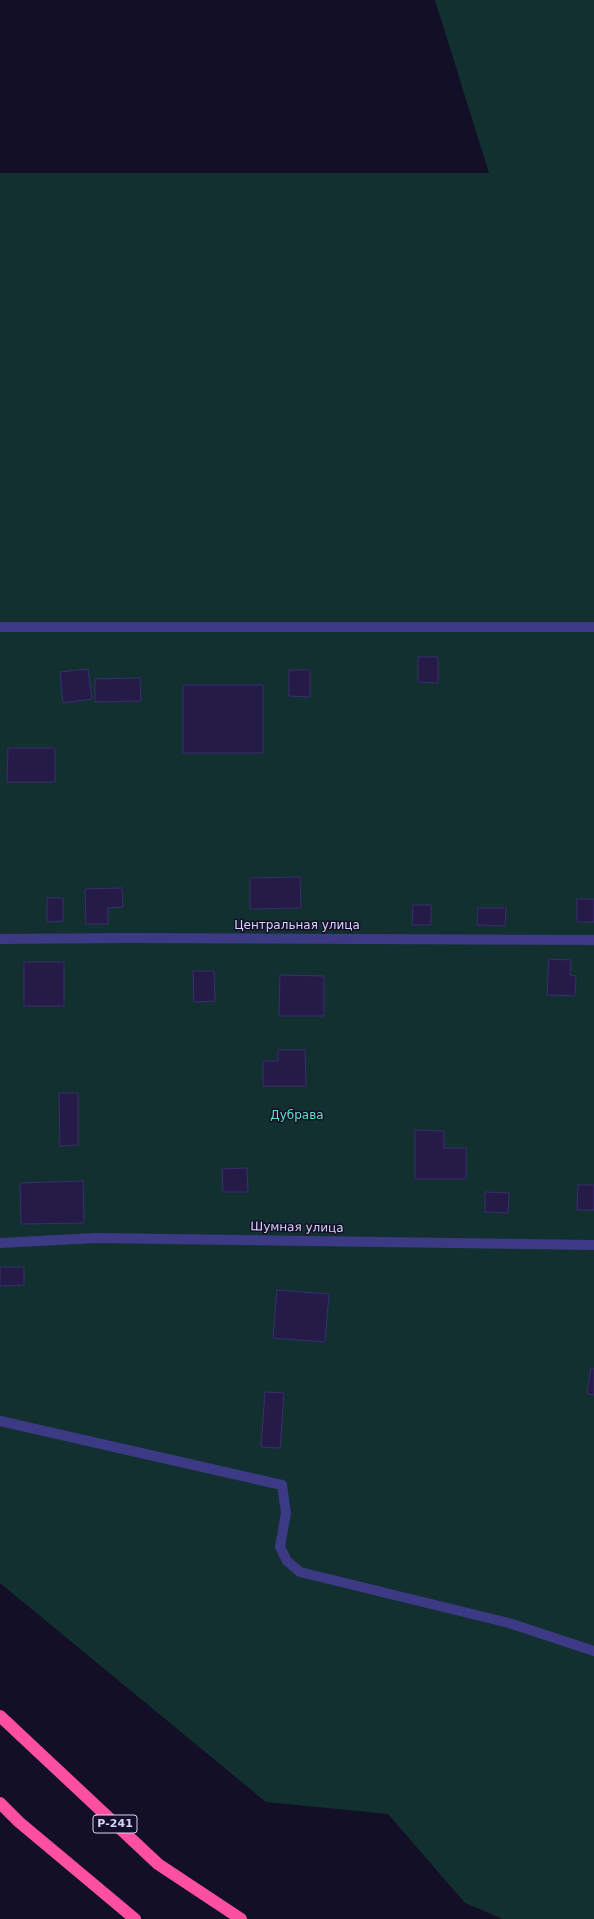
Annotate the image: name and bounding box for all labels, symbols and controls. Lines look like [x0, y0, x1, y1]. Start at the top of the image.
street label: Центральная улица [234, 919, 360, 933]
park label: Дубрава [270, 1109, 324, 1123]
street label: Шумная улица [250, 1220, 344, 1236]
road number: Р-241 [93, 1815, 137, 1833]

